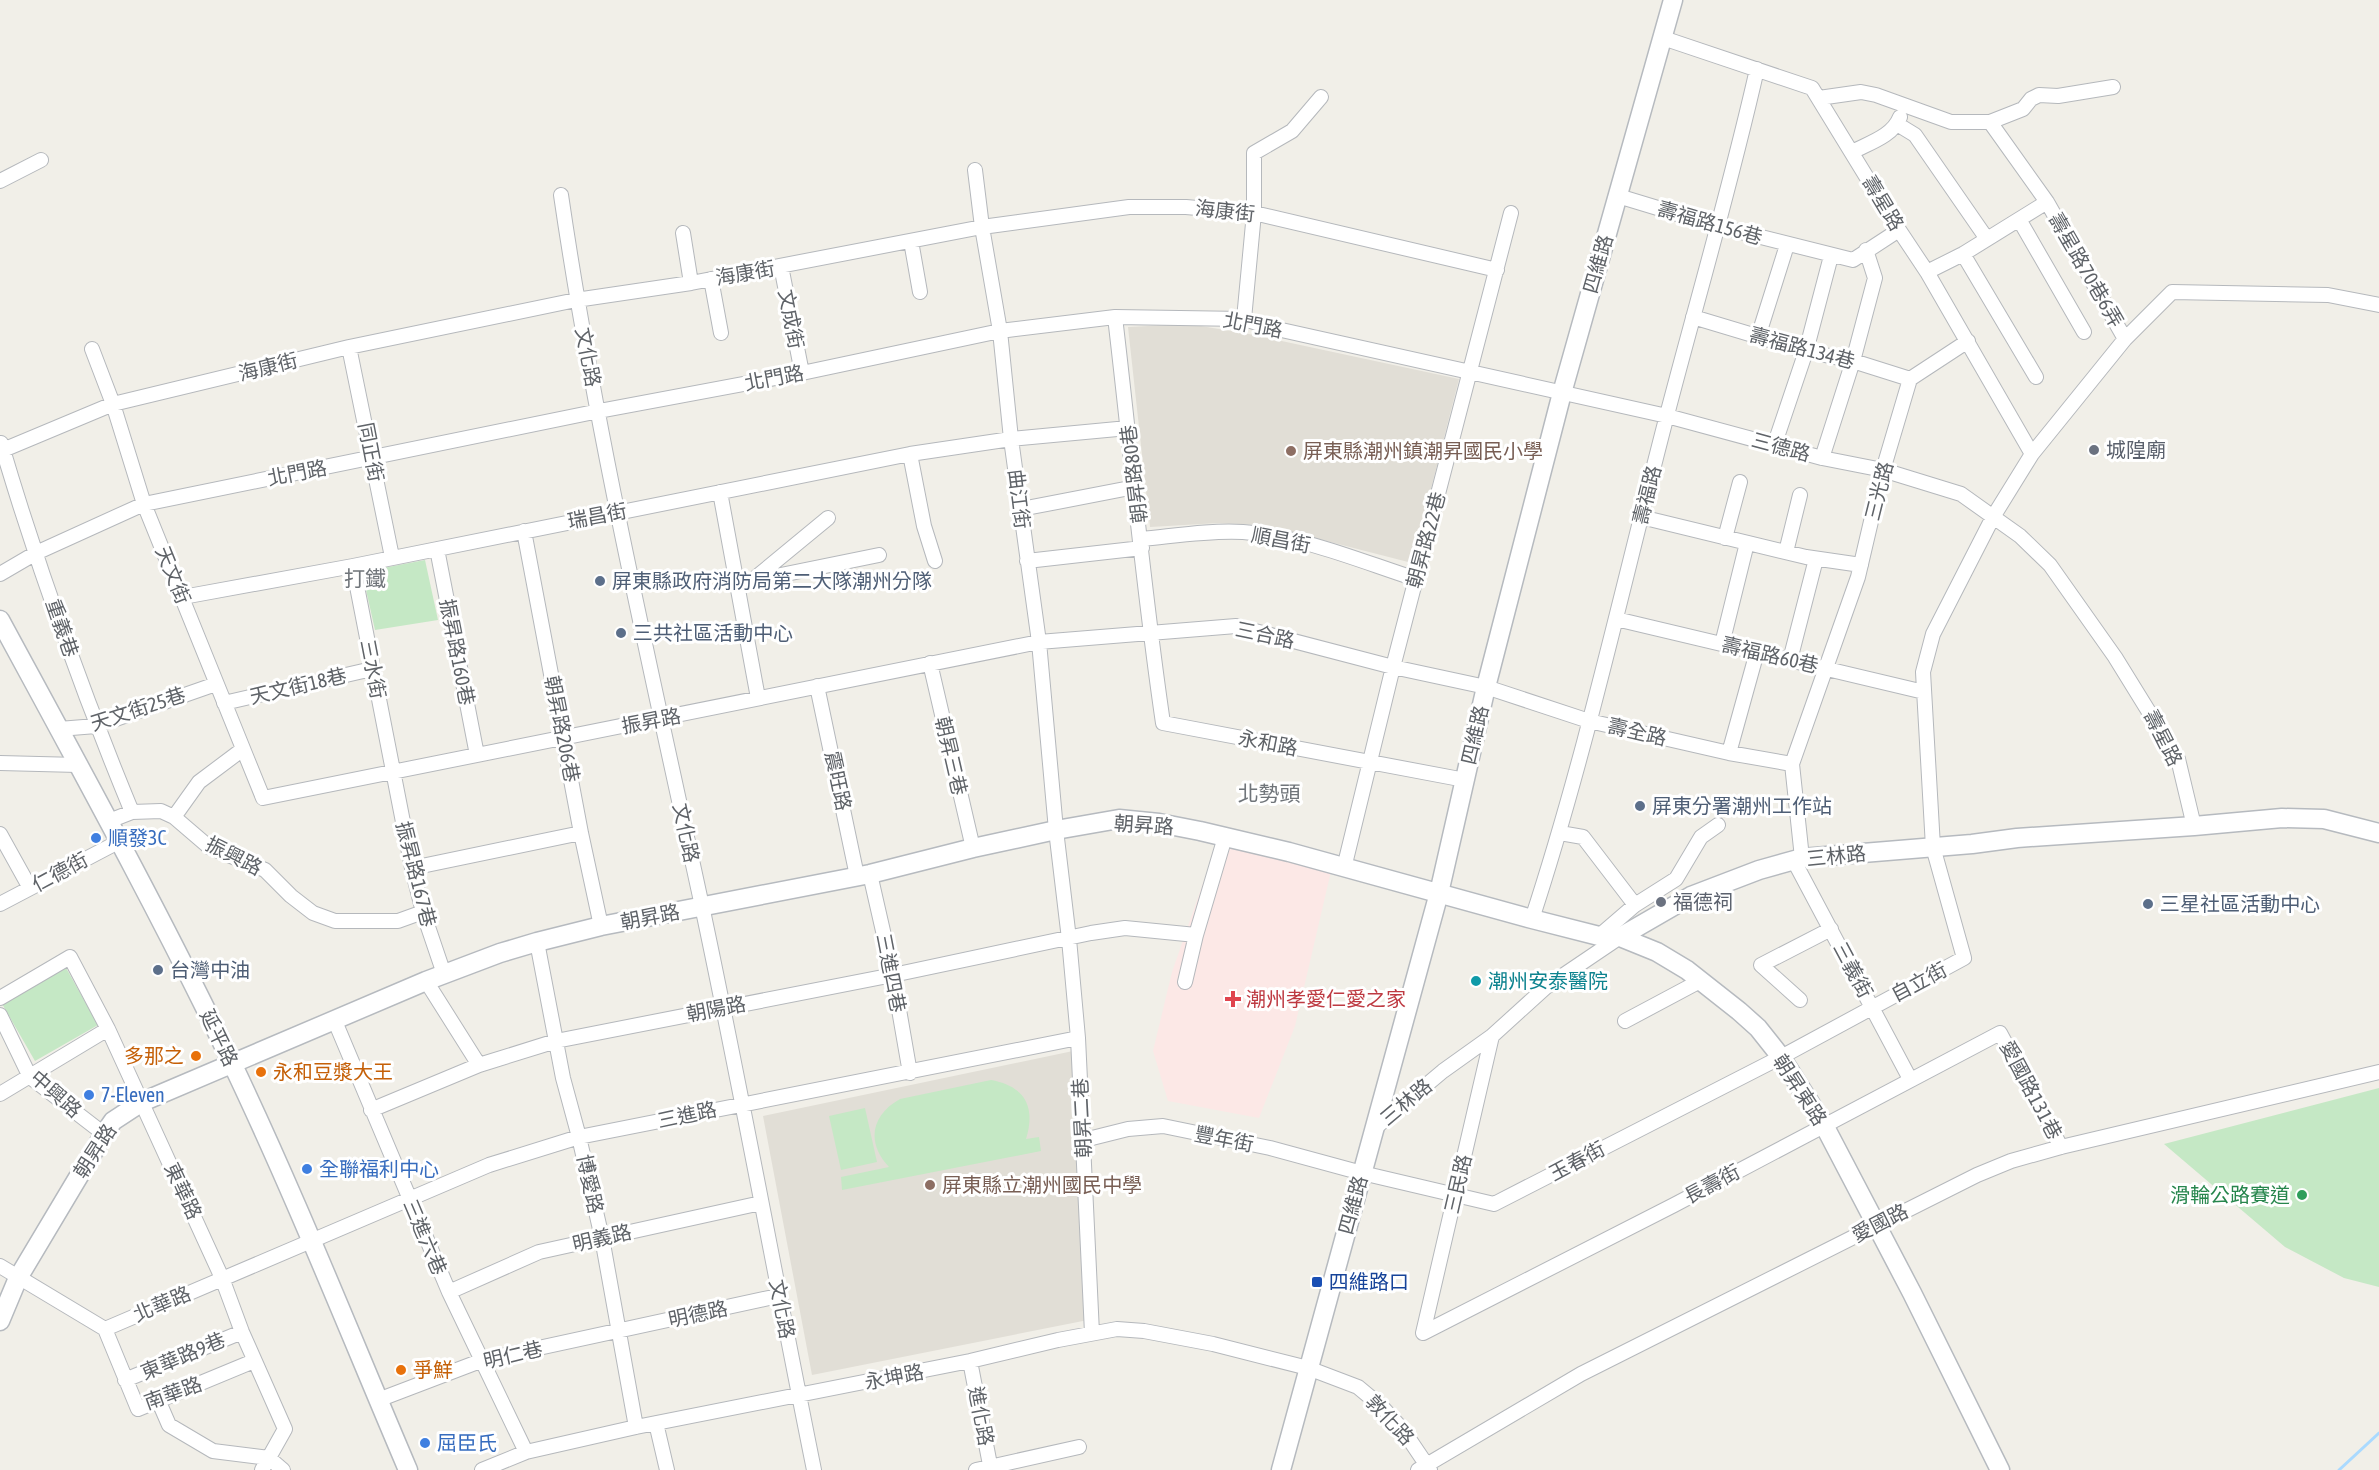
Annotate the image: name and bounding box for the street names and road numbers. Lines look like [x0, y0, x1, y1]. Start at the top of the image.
street label: 壽星路 [1858, 171, 1909, 234]
street label: 海康街 [1194, 196, 1256, 225]
street label: 壽福路156巷 [1655, 197, 1765, 248]
street label: 壽星路70巷6弄 [2044, 208, 2128, 331]
street label: 四維路 [1578, 232, 1617, 296]
street label: 海康街 [713, 256, 776, 289]
street label: 文成街 [774, 287, 809, 351]
street label: 北門路 [1221, 307, 1285, 342]
street label: 壽福路134巷 [1747, 322, 1857, 373]
street label: 文化路 [571, 325, 606, 389]
street label: 海康街 [236, 348, 300, 385]
street label: 北門路 [742, 360, 806, 395]
street label: 同正街 [354, 420, 389, 484]
street label: 朝昇路80巷 [1116, 424, 1151, 525]
street label: 三德路 [1749, 428, 1813, 465]
street label: 北門路 [265, 455, 329, 490]
street label: 三光路 [1860, 459, 1897, 523]
street label: 壽福路 [1628, 463, 1665, 527]
street label: 曲江街 [1004, 468, 1035, 530]
street label: 朝昇路22巷 [1402, 489, 1449, 591]
street label: 瑞昌街 [565, 498, 629, 533]
street label: 順昌街 [1249, 522, 1313, 557]
street label: 天文街 [152, 543, 195, 607]
street label: 重義巷 [42, 596, 83, 660]
street label: 振昇路160巷 [436, 597, 479, 707]
street label: 三合路 [1233, 617, 1297, 652]
street label: 壽福路60巷 [1719, 632, 1821, 677]
street label: 三水街 [356, 637, 391, 701]
street label: 天文街18巷 [247, 663, 349, 708]
street label: 朝昇路206巷 [541, 674, 584, 784]
street label: 天文街25巷 [87, 682, 188, 735]
street label: 振昇路 [619, 703, 683, 738]
street label: 四維路 [1457, 703, 1492, 767]
street label: 壽星路 [2140, 706, 2187, 770]
street label: 朝昇三巷 [931, 714, 972, 797]
street label: 壽全路 [1605, 714, 1669, 749]
street label: 永和路 [1236, 725, 1300, 760]
street label: 震旺路 [821, 749, 856, 813]
street label: 文化路 [669, 801, 704, 865]
street label: 朝昇路 [1113, 811, 1175, 838]
street label: 振昇路167巷 [392, 819, 441, 929]
street label: 振興路 [202, 832, 266, 879]
street label: 三林路 [1805, 841, 1867, 870]
street label: 仁德街 [28, 847, 92, 896]
street label: 朝昇路 [618, 899, 682, 934]
street label: 三進四巷 [873, 931, 910, 1014]
street label: 三義街 [1829, 938, 1878, 1002]
street label: 自立街 [1887, 957, 1951, 1006]
street label: 朝陽路 [684, 991, 748, 1026]
street label: 延平路 [196, 1006, 243, 1070]
street label: 愛國路131巷 [1996, 1037, 2067, 1143]
street label: 朝昇東路 [1769, 1050, 1832, 1130]
street label: 中興路 [26, 1065, 87, 1122]
street label: 三林路 [1375, 1074, 1436, 1130]
street label: 朝昇二巷 [1068, 1077, 1095, 1159]
street label: 三進路 [655, 1097, 719, 1132]
street label: 朝昇路 [69, 1119, 121, 1182]
street label: 豐年街 [1192, 1121, 1256, 1156]
street label: 玉春街 [1545, 1136, 1609, 1185]
street label: 博愛路 [573, 1152, 608, 1216]
street label: 三民路 [1440, 1152, 1475, 1216]
street label: 東華路 [160, 1159, 207, 1223]
street label: 長壽街 [1680, 1159, 1744, 1208]
street label: 四維路 [1334, 1173, 1371, 1237]
street label: 三進六巷 [399, 1195, 452, 1278]
street label: 愛國路 [1848, 1199, 1912, 1246]
street label: 明義路 [570, 1220, 634, 1255]
street label: 文化路 [765, 1277, 800, 1341]
street label: 北華路 [130, 1281, 194, 1326]
street label: 明德路 [666, 1296, 730, 1331]
street label: 東華路9巷 [137, 1327, 228, 1384]
street label: 明仁巷 [481, 1337, 545, 1372]
street label: 永坤路 [862, 1359, 926, 1394]
street label: 南華路 [141, 1371, 205, 1414]
street label: 進化路 [964, 1384, 999, 1448]
street label: 敦化路 [1361, 1390, 1419, 1449]

